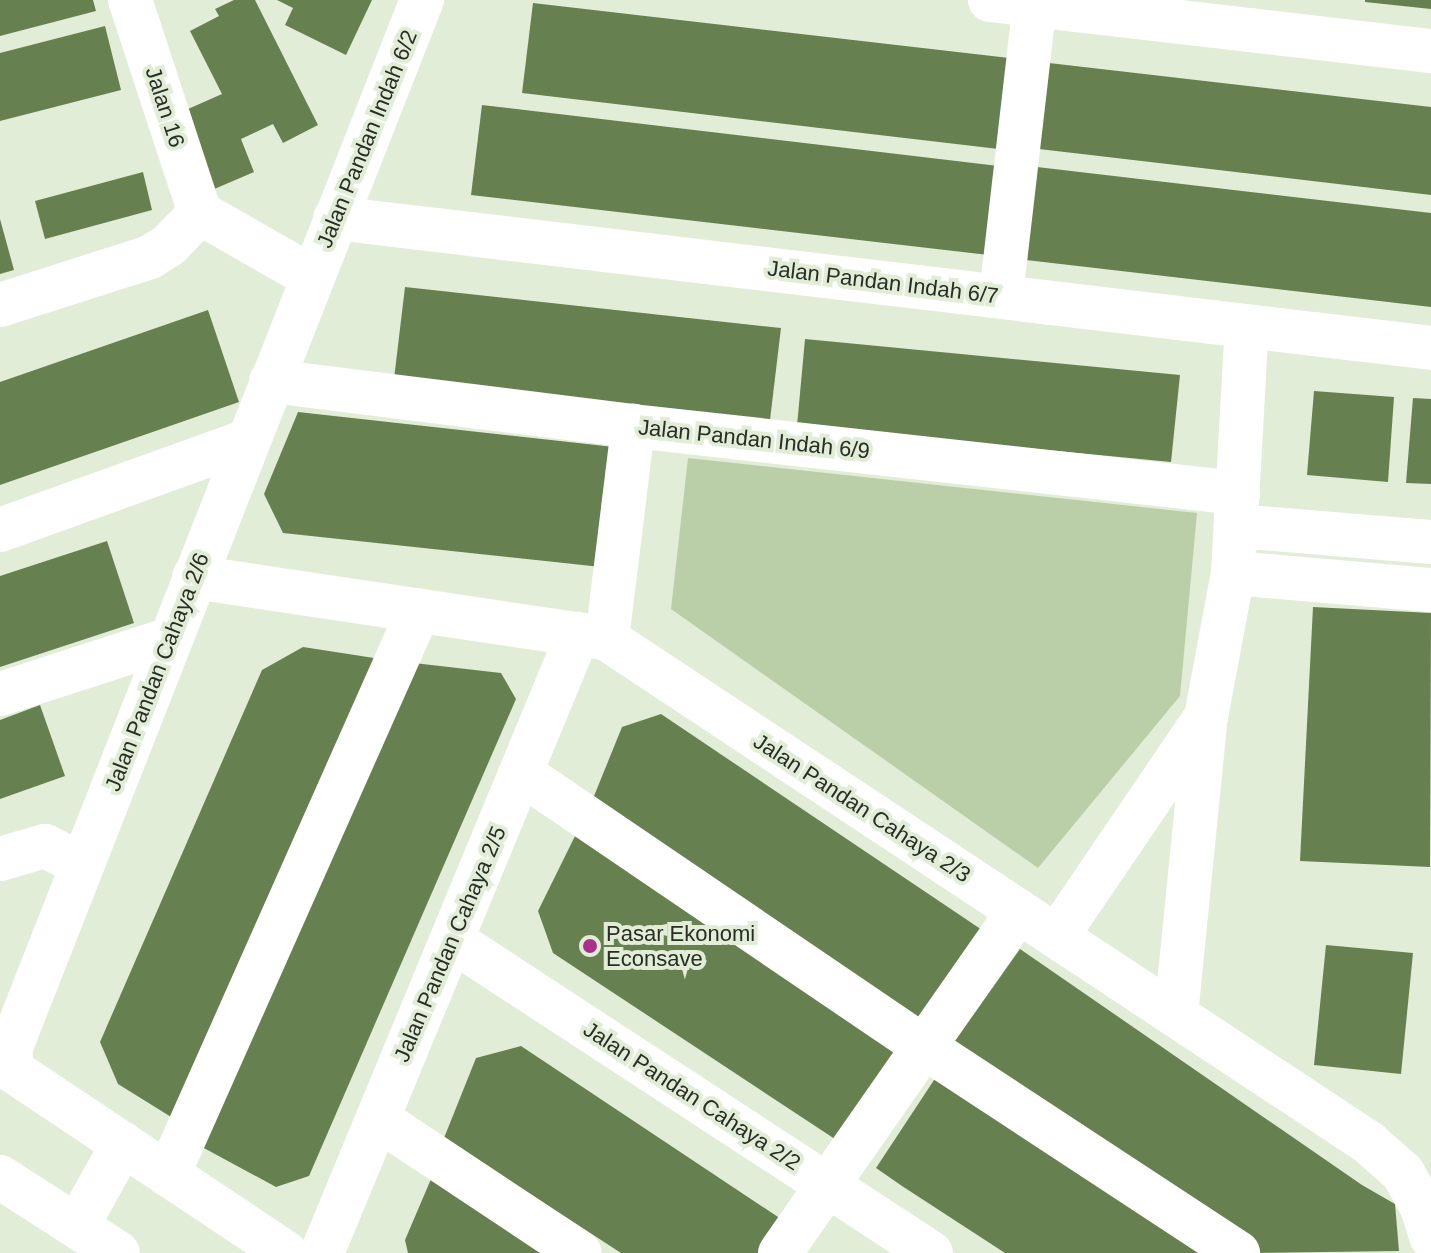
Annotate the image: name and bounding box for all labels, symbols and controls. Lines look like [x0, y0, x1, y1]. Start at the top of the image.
street label: Jalan Pandan Indah 6/2 [311, 26, 423, 252]
street label: Jalan 16 [140, 63, 190, 151]
street label: Jalan Pandan Indah 6/7 [766, 255, 1000, 309]
street label: Jalan Pandan Indah 6/9 [637, 414, 871, 464]
street label: Jalan Pandan Cahaya 2/6 [99, 549, 215, 795]
street label: Jalan Pandan Cahaya 2/3 [749, 728, 975, 888]
street label: Jalan Pandan Cahaya 2/5 [388, 822, 512, 1066]
place label: Pasar Ekonomi Econsave [606, 920, 755, 972]
marker: Pasar Ekonomi Econsave [581, 937, 599, 955]
street label: Jalan Pandan Cahaya 2/2 [579, 1016, 805, 1176]

